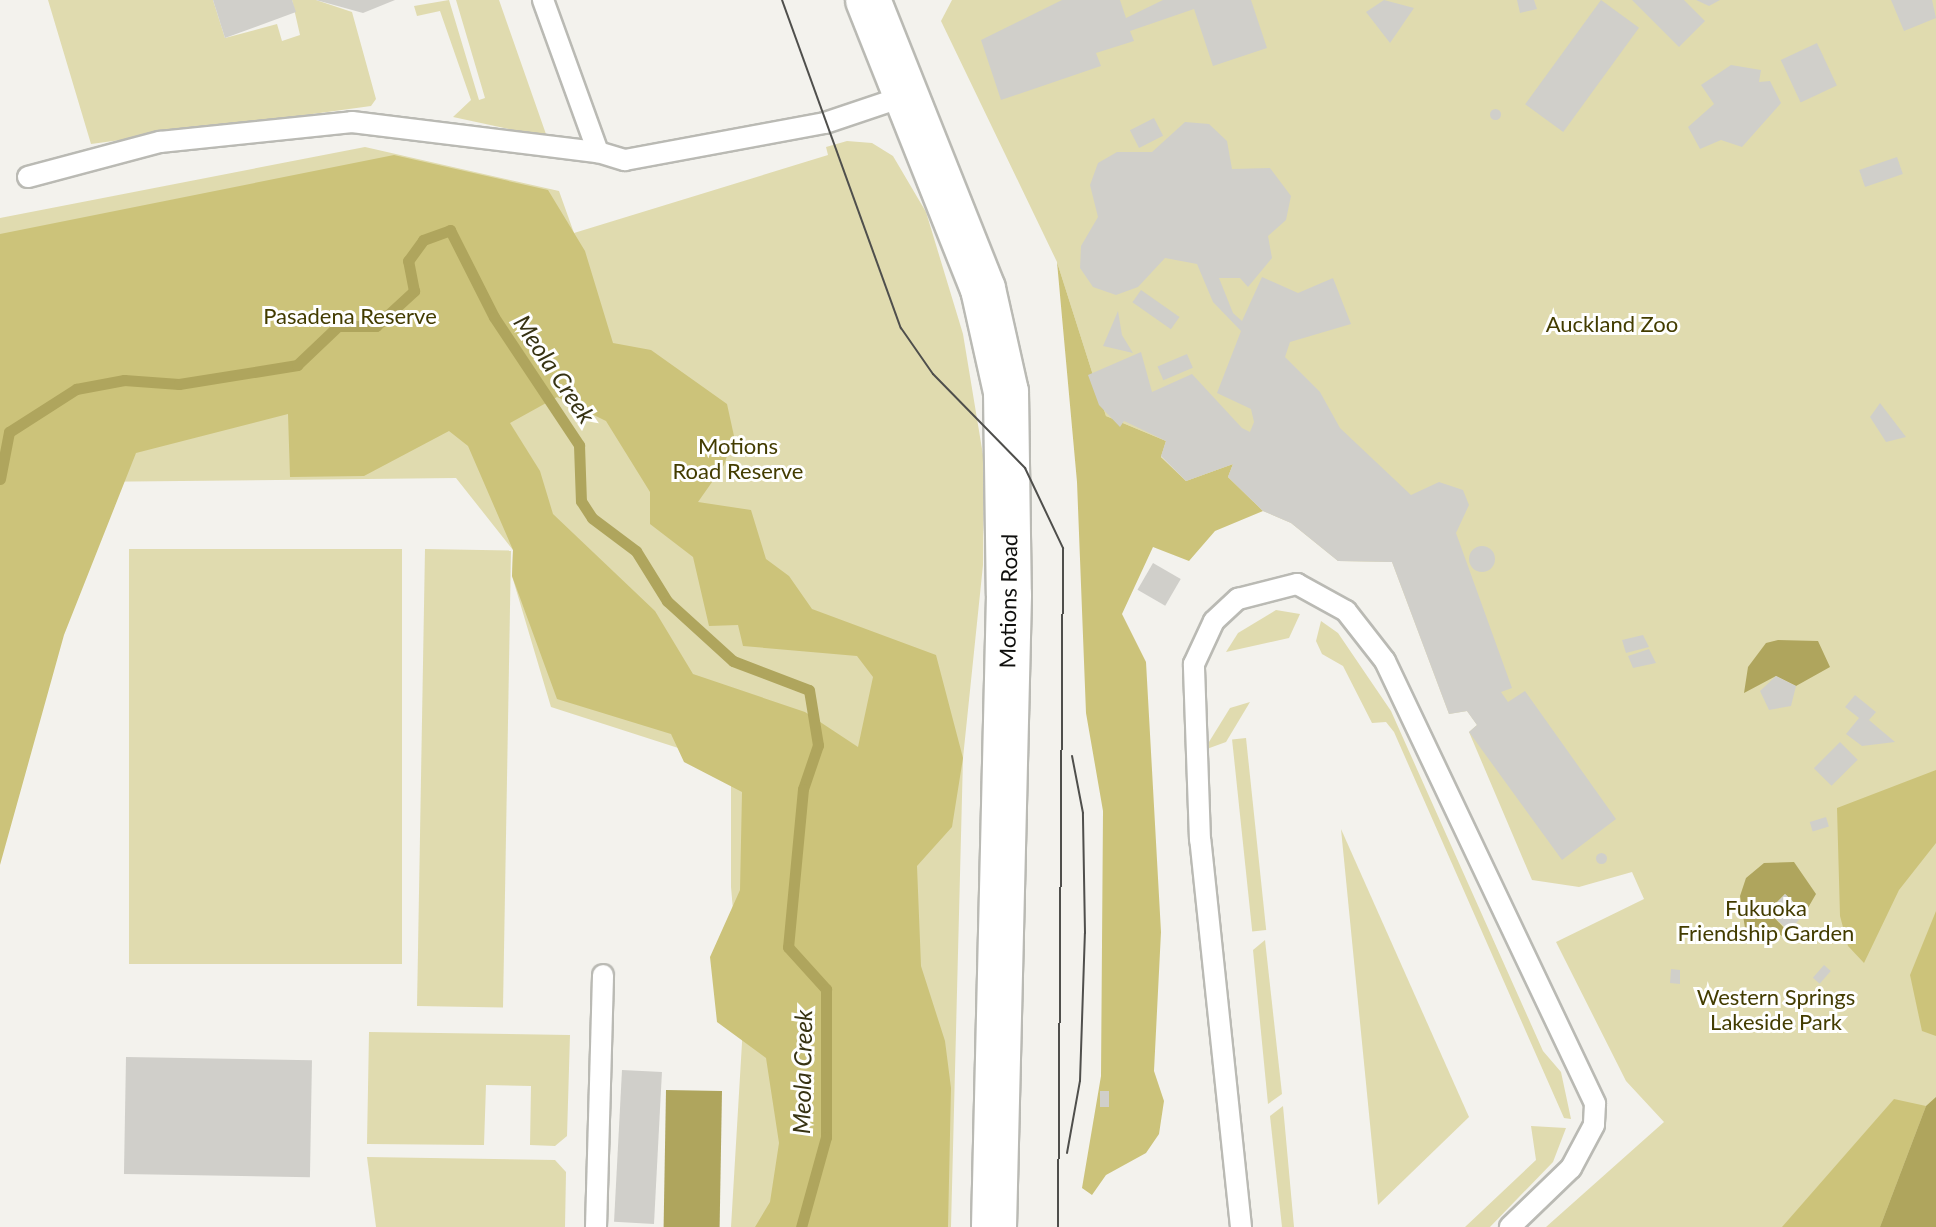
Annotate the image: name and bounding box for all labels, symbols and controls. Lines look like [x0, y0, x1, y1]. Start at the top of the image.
park label: Pasadena Reserve [263, 303, 437, 329]
water label: Meola Creek [508, 309, 602, 429]
park label: Auckland Zoo [1546, 311, 1678, 337]
park label: Motions Road Reserve [673, 432, 803, 484]
street label: Motions Road [994, 533, 1022, 669]
park label: Fukuoka Friendship Garden [1678, 894, 1854, 946]
park label: Western Springs Lakeside Park [1697, 983, 1855, 1034]
water label: Meola Creek [787, 1010, 817, 1134]

